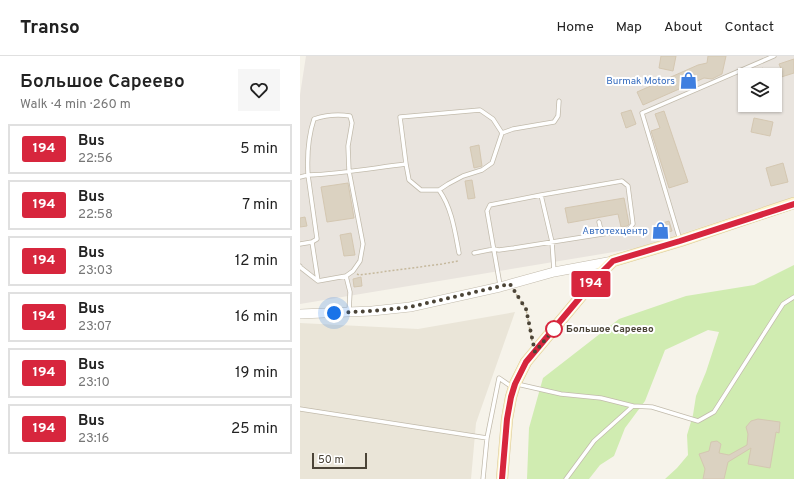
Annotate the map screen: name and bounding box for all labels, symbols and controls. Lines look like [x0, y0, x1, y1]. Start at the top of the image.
text: Transo [20, 16, 80, 40]
text: Home [557, 19, 594, 36]
text: Map [616, 19, 642, 36]
text: About [664, 19, 703, 36]
text: Contact [725, 19, 774, 36]
map controls [738, 68, 782, 112]
button: layers [738, 68, 782, 112]
button: heart [238, 69, 280, 111]
text: Большое Сареево [20, 70, 185, 94]
shop icon: Burmak Motors [678, 71, 698, 91]
place label: Burmak Motors [606, 75, 675, 88]
text: Walk · 4 min · 260 m [20, 97, 131, 113]
text: Bus [78, 132, 105, 151]
text: 194 [32, 140, 56, 157]
text: 5 min [240, 140, 278, 159]
text: 22:56 [78, 151, 113, 167]
text: Bus [78, 188, 105, 207]
text: 194 [32, 196, 56, 213]
text: 7 min [242, 196, 278, 215]
text: 22:58 [78, 207, 113, 223]
shop icon: Автотехцентр [651, 221, 671, 241]
place label: Автотехцентр [582, 225, 648, 238]
text: Bus [78, 244, 105, 263]
text: 194 [32, 252, 56, 269]
text: 12 min [235, 252, 278, 271]
text: 23:03 [78, 263, 113, 279]
line badge: 194 [568, 271, 614, 297]
text: 194 [579, 275, 603, 292]
text: Bus [78, 300, 105, 319]
your location [324, 303, 344, 323]
text: 194 [32, 308, 56, 325]
text: 16 min [235, 308, 278, 327]
text: 23:07 [78, 319, 111, 335]
marker: Большое Сареево [545, 320, 563, 338]
place label: Большое Сареево [566, 323, 654, 336]
text: Bus [78, 356, 105, 375]
text: 194 [32, 364, 56, 381]
text: 19 min [235, 364, 278, 383]
text: 23:10 [78, 375, 110, 391]
text: Bus [78, 412, 105, 431]
text: 194 [32, 420, 56, 437]
text: 25 min [231, 420, 278, 439]
text: 23:16 [78, 431, 109, 447]
scale bar [312, 451, 367, 470]
text: 50 m [318, 453, 344, 467]

